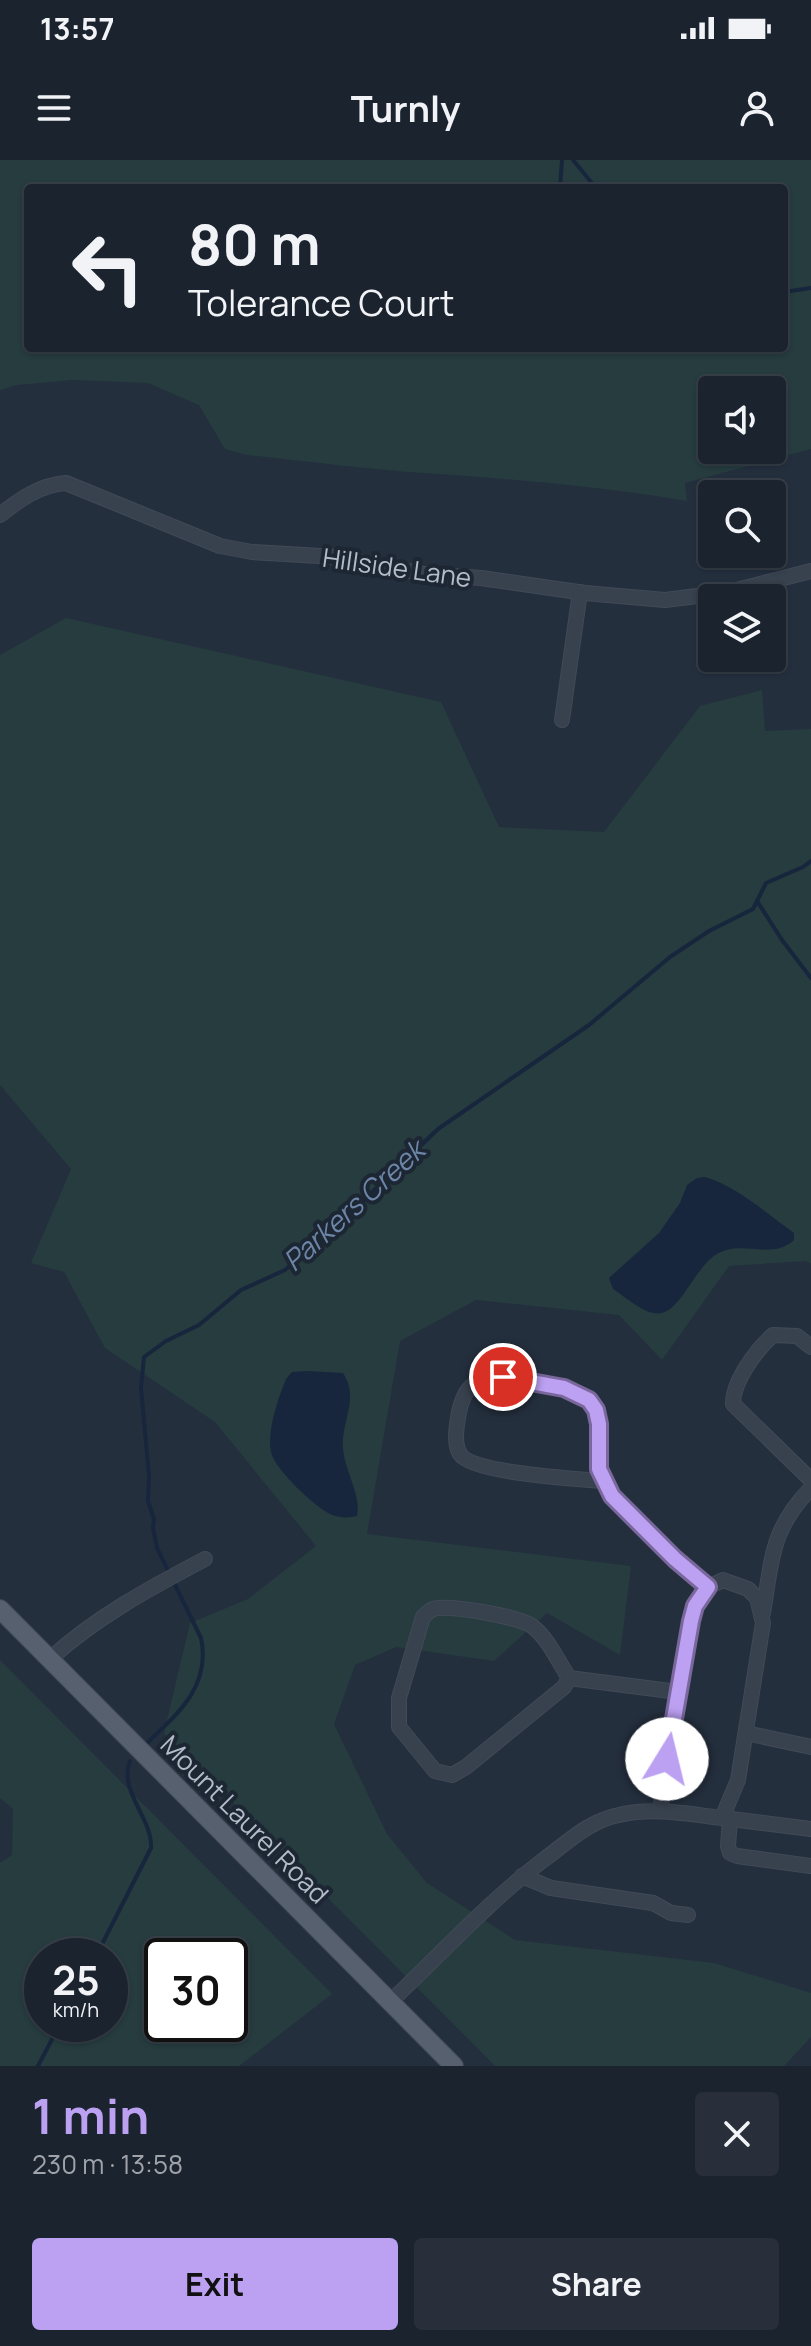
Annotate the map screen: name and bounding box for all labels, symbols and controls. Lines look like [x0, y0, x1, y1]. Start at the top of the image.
text: 13:57 [40, 8, 114, 49]
text: Turnly [351, 84, 460, 133]
icon: menu [32, 86, 76, 130]
icon: person [735, 86, 779, 130]
text: 80 m [188, 205, 321, 282]
icon: left [56, 216, 160, 320]
text: Tolerance Court [188, 278, 454, 327]
map controls [698, 376, 786, 672]
button: sound [698, 376, 786, 464]
button: search [698, 480, 786, 568]
street label: Hillside Lane [320, 539, 474, 595]
button: layers [698, 584, 786, 672]
water label: Parkers Creek [274, 1129, 435, 1279]
pin [469, 1343, 537, 1411]
icon: arrive [481, 1355, 525, 1399]
position arrow [625, 1717, 709, 1801]
street label: Mount Laurel Road [153, 1727, 337, 1911]
speed limit sign: 30 [144, 1938, 248, 2042]
text: 25 [52, 1952, 100, 2007]
text: km/h [53, 1996, 99, 2023]
text: 1 min [32, 2083, 149, 2148]
button: close [695, 2092, 779, 2176]
text: 230 m · 13:58 [32, 2146, 183, 2182]
button: Exit [32, 2238, 398, 2330]
button: Share [414, 2238, 779, 2330]

